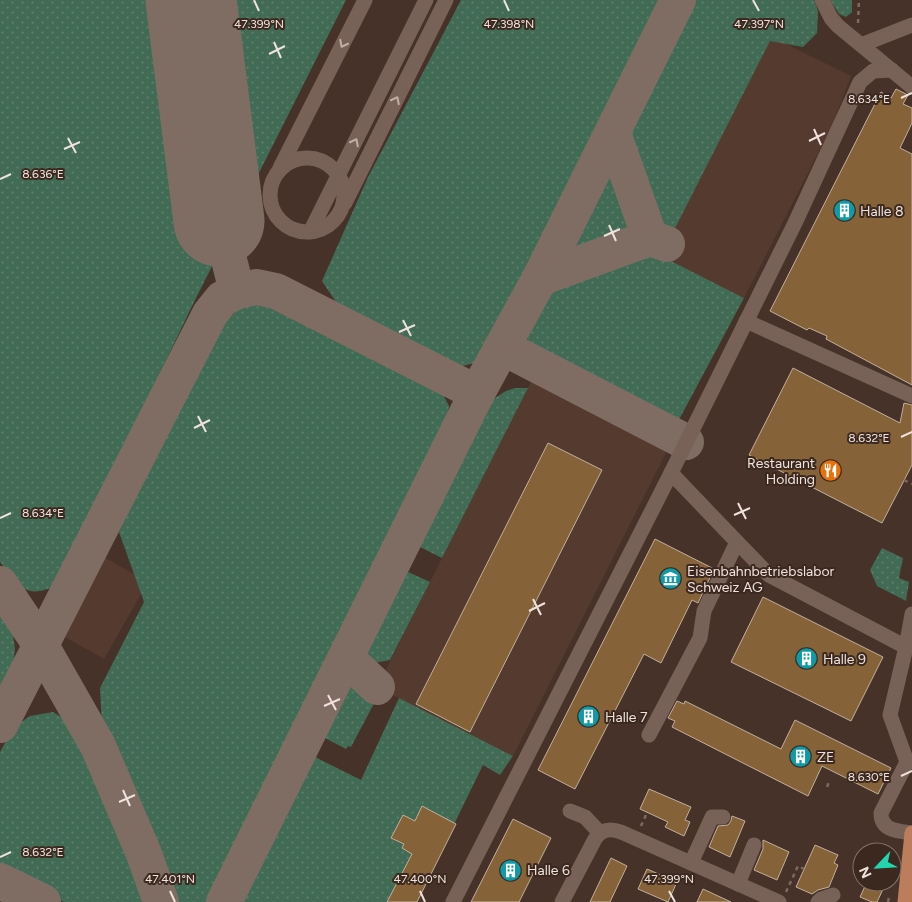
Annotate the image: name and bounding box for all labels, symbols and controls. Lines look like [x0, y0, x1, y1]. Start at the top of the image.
text: 47.399°N [234, 17, 284, 31]
text: 47.398°N [484, 17, 534, 31]
text: 47.397°N [734, 17, 784, 31]
one-way arrow [339, 38, 349, 47]
text: 8.634°E [848, 92, 890, 106]
one-way arrow [390, 96, 400, 105]
one-way arrow [349, 138, 359, 147]
text: 8.636°E [22, 167, 64, 181]
building icon: Halle 8 [832, 199, 856, 223]
place label: Halle 8 [860, 203, 904, 220]
text: 8.632°E [848, 431, 890, 445]
place label: Restaurant Holding [747, 455, 815, 488]
restaurant icon: Restaurant Holding [819, 459, 843, 483]
text: 8.634°E [22, 506, 64, 520]
place label: Eisenbahnbetriebslabor Schweiz AG [687, 563, 835, 596]
museum icon: Eisenbahnbetriebslabor Schweiz AG [659, 567, 683, 591]
building icon: Halle 9 [795, 647, 819, 671]
place label: Halle 9 [823, 651, 866, 668]
building icon: Halle 7 [577, 705, 601, 729]
place label: Halle 7 [605, 709, 648, 726]
building icon: ZE [789, 745, 813, 769]
place label: ZE [817, 749, 834, 766]
text: 8.630°E [848, 770, 890, 784]
north arrow [852, 842, 902, 892]
text: 8.632°E [22, 845, 64, 859]
building icon: Halle 6 [499, 858, 523, 882]
place label: Halle 6 [527, 862, 570, 879]
text: N [856, 864, 876, 881]
text: 47.401°N [145, 872, 195, 886]
text: 47.400°N [394, 872, 446, 886]
text: 47.399°N [644, 872, 694, 886]

